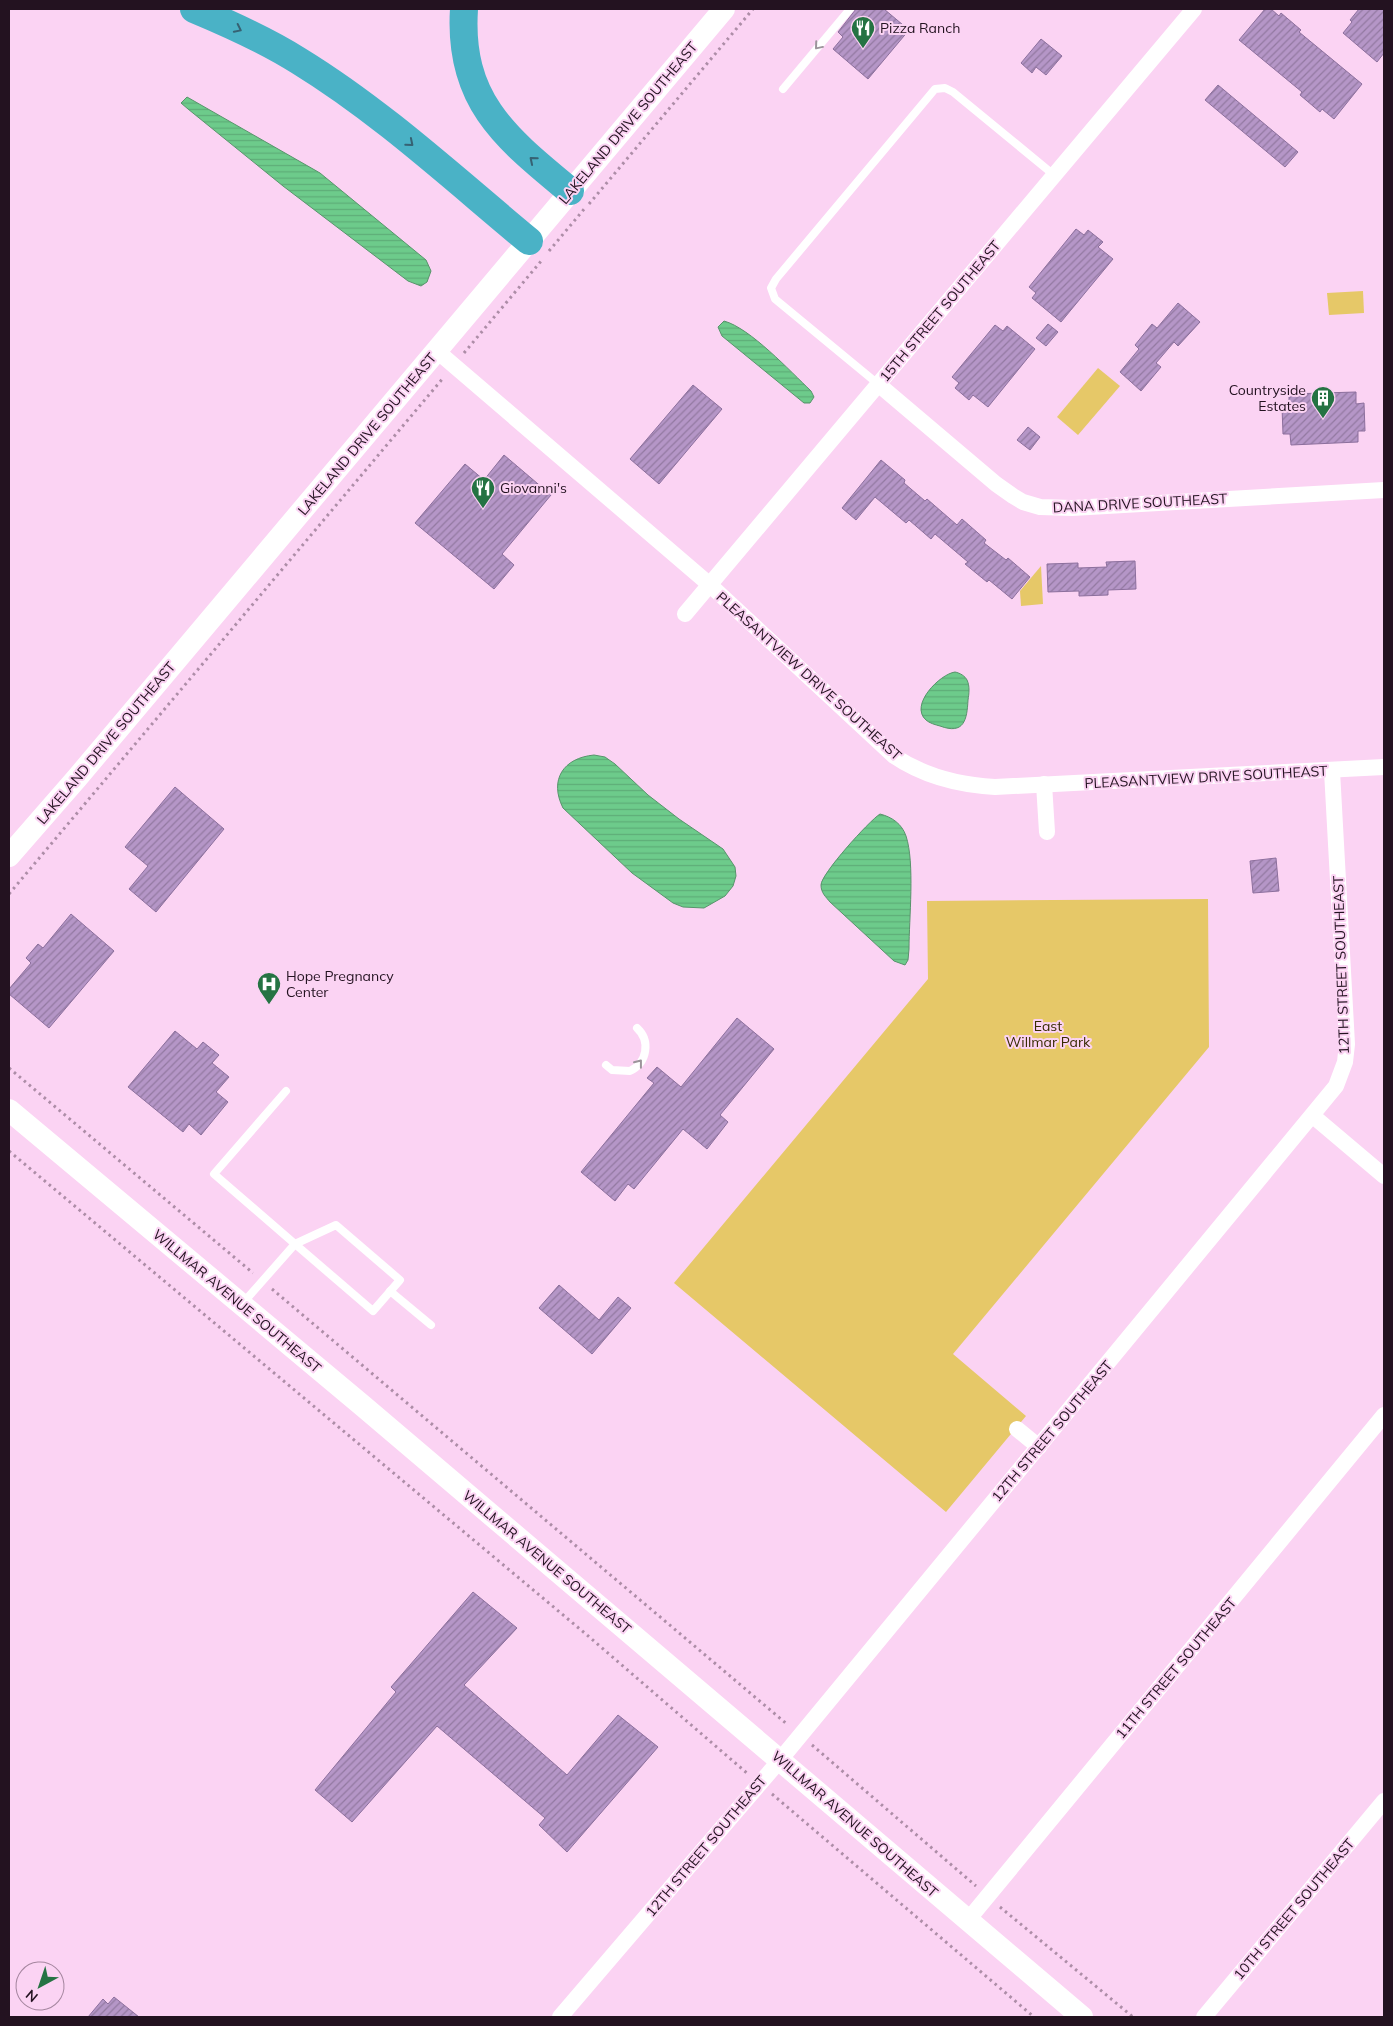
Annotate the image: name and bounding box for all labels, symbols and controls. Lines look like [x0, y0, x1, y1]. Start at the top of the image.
restaurant icon: Pizza Ranch [850, 15, 876, 49]
place label: Pizza Ranch [880, 19, 960, 37]
one-way arrow [233, 23, 242, 33]
street label: LAKELAND DRIVE SOUTHEAST [555, 38, 702, 208]
one-way arrow [816, 40, 824, 49]
one-way arrow [404, 137, 413, 146]
one-way arrow [530, 157, 539, 166]
street label: 15TH STREET SOUTHEAST [876, 236, 1005, 385]
street label: LAKELAND DRIVE SOUTHEAST [294, 349, 441, 519]
place label: Countryside Estates [1229, 381, 1306, 415]
building icon: Countryside Estates [1310, 385, 1336, 419]
restaurant icon: Giovanni's [470, 475, 496, 509]
place label: Giovanni's [500, 479, 567, 497]
street label: DANA DRIVE SOUTHEAST [1052, 489, 1228, 517]
street label: PLEASANTVIEW DRIVE SOUTHEAST [713, 588, 906, 764]
street label: LAKELAND DRIVE SOUTHEAST [33, 658, 180, 828]
street label: PLEASANTVIEW DRIVE SOUTHEAST [1084, 762, 1329, 792]
street label: 12TH STREET SOUTHEAST [1329, 875, 1353, 1055]
place label: Hope Pregnancy Center [286, 967, 394, 1001]
hospital icon: Hope Pregnancy Center [256, 971, 282, 1005]
park label: East Willmar Park [1006, 1017, 1091, 1051]
one-way arrow [634, 1060, 642, 1069]
street label: WILLMAR AVENUE SOUTHEAST [149, 1225, 325, 1377]
street label: 12TH STREET SOUTHEAST [988, 1356, 1117, 1505]
street label: WILLMAR AVENUE SOUTHEAST [459, 1486, 635, 1638]
street label: 11TH STREET SOUTHEAST [1112, 1593, 1241, 1742]
street label: WILLMAR AVENUE SOUTHEAST [768, 1747, 942, 1901]
street label: 12TH STREET SOUTHEAST [642, 1771, 771, 1920]
street label: 10TH STREET SOUTHEAST [1230, 1834, 1359, 1983]
north arrow [15, 1961, 65, 2011]
text: N [22, 1986, 41, 2006]

